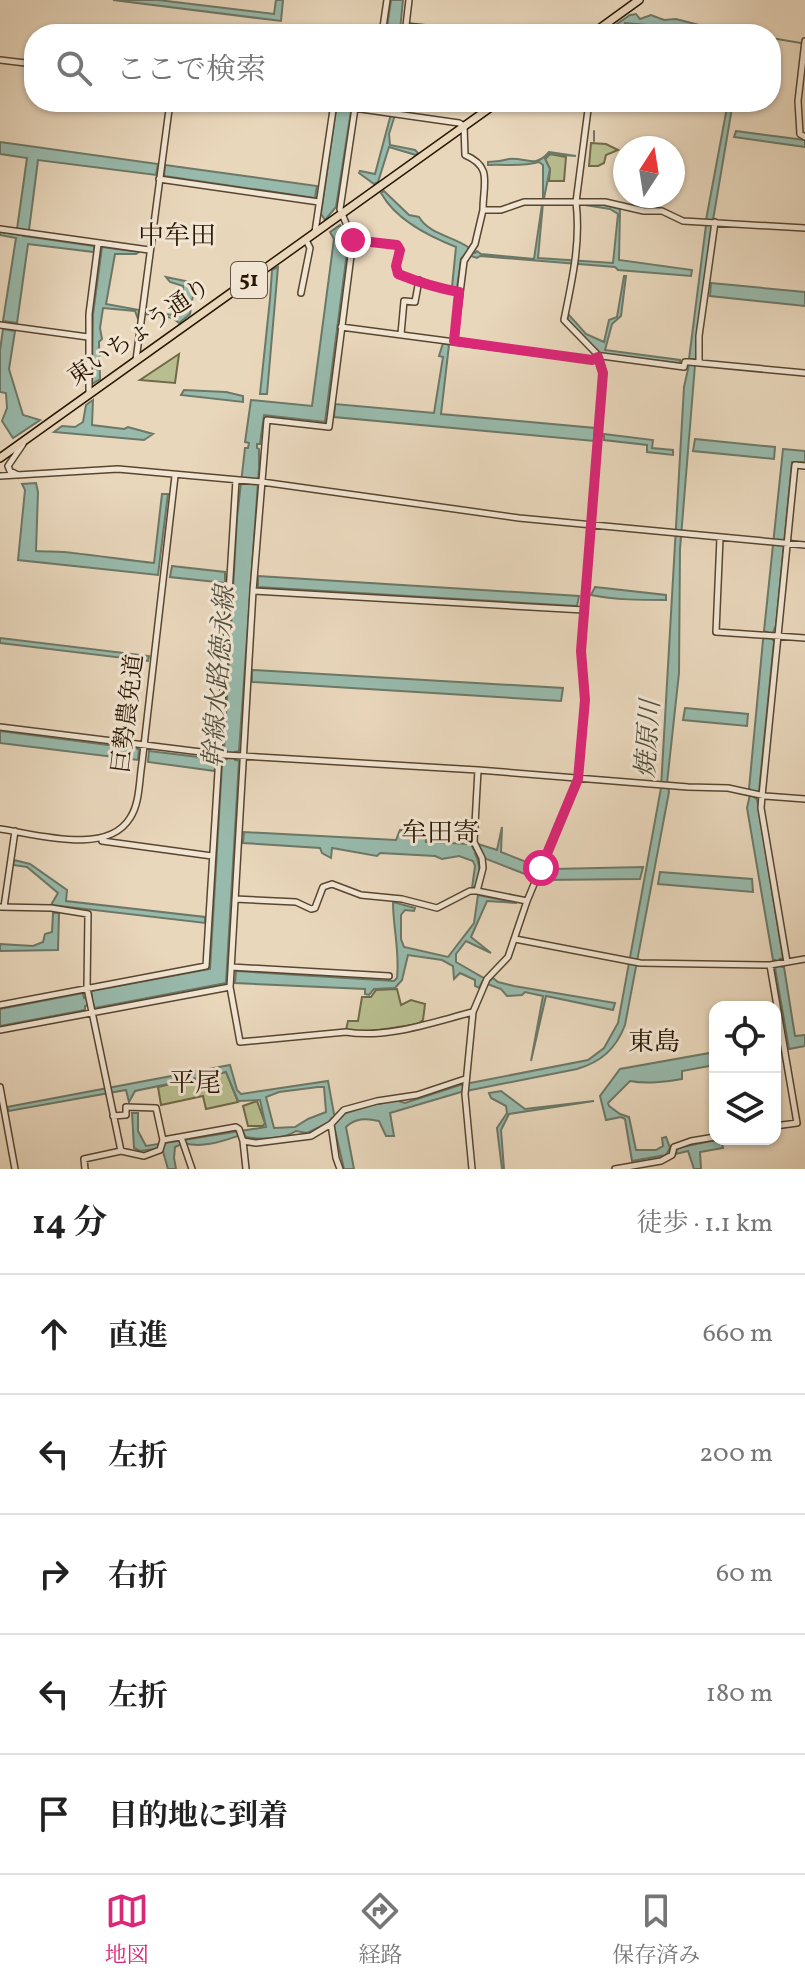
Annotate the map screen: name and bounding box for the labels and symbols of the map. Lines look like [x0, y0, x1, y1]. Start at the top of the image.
north arrow [613, 136, 685, 208]
district label: 中牟田 [138, 219, 216, 255]
route end [335, 222, 371, 258]
road number: 51 [231, 262, 267, 298]
street label: 東いちょう通り [61, 271, 219, 395]
water label: 幹線水路徳永線 [196, 582, 245, 769]
street label: 巨勢農免道 [105, 652, 153, 776]
water label: 焼原川 [628, 696, 670, 779]
district label: 牟田寄 [401, 816, 479, 852]
route start [523, 850, 559, 886]
district label: 東島 [628, 1025, 680, 1061]
district label: 平尾 [169, 1066, 221, 1102]

